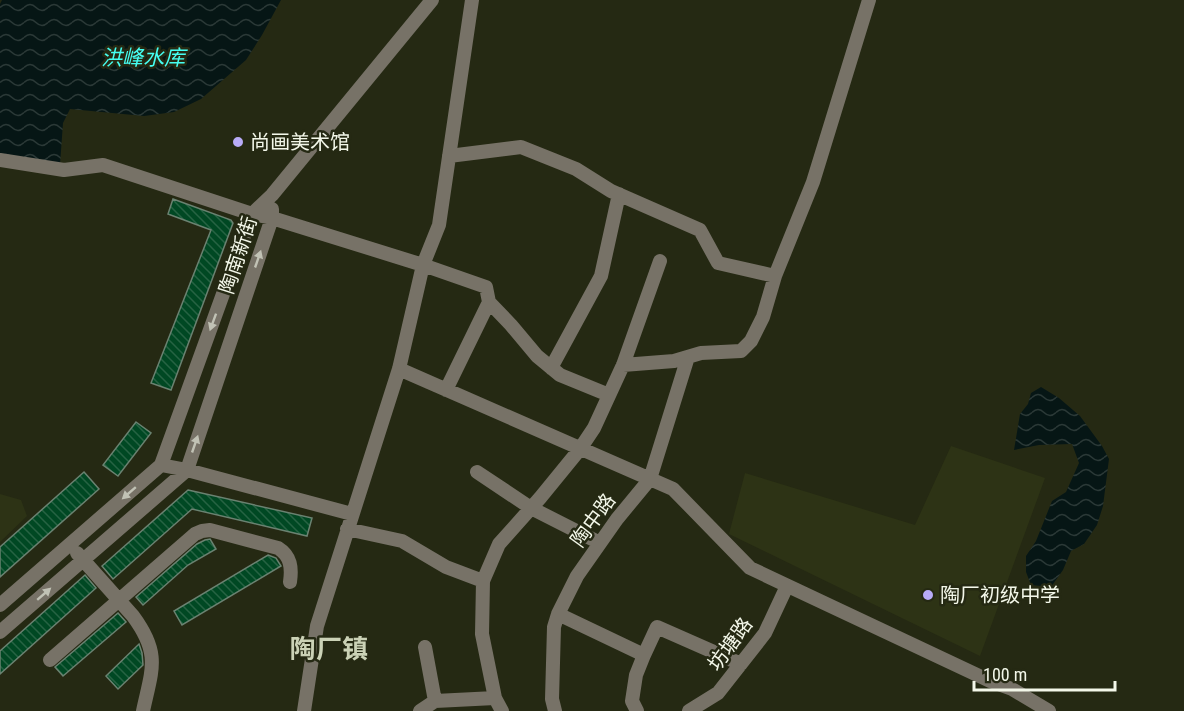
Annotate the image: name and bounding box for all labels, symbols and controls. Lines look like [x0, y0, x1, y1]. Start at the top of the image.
water label: 洪峰水库 [101, 46, 188, 70]
place label: 尚画美术馆 [250, 130, 350, 154]
marker: 尚画美术馆 [231, 135, 245, 149]
street label: 陶南新街 [214, 213, 262, 297]
one-way arrow [254, 250, 263, 268]
one-way arrow [208, 313, 218, 331]
one-way arrow [191, 435, 201, 453]
one-way arrow [122, 486, 137, 499]
street label: 陶中路 [566, 489, 620, 551]
place label: 陶厂初级中学 [940, 583, 1060, 607]
one-way arrow [36, 588, 51, 601]
marker: 陶厂初级中学 [921, 588, 935, 602]
street label: 坊塘路 [703, 613, 757, 675]
district label: 陶厂镇 [290, 634, 368, 664]
scale bar [974, 654, 1115, 692]
text: 100 m [983, 664, 1027, 685]

